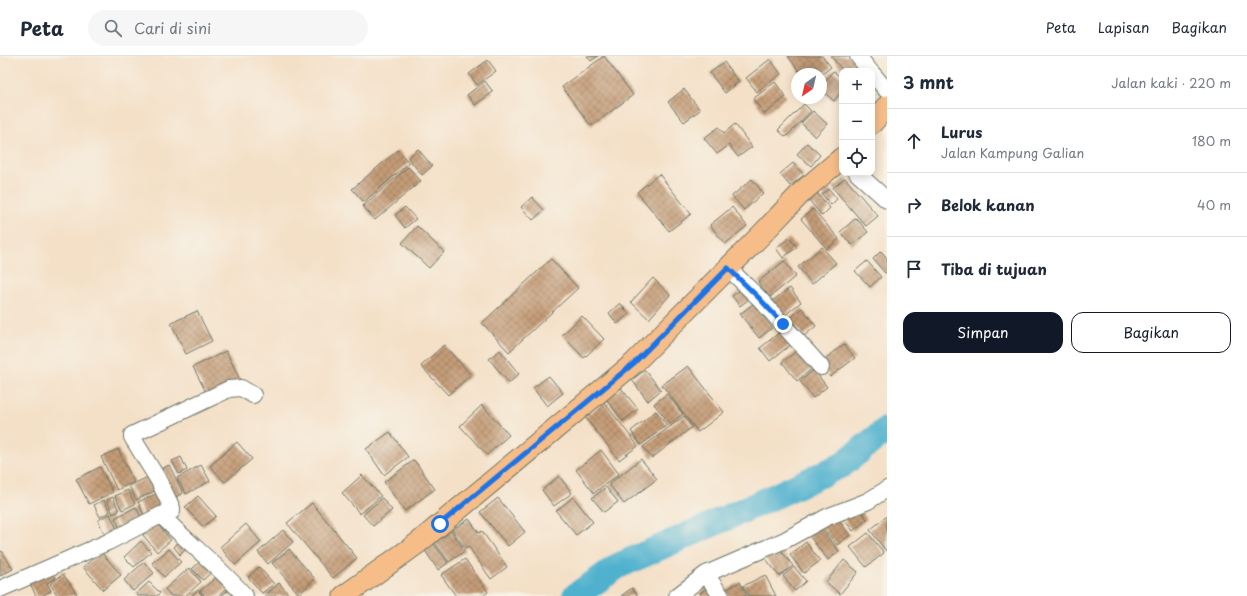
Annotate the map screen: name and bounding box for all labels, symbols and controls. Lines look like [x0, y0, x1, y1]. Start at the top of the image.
search box [88, 10, 368, 46]
text: Peta [20, 14, 64, 42]
text: Cari di sini [134, 16, 211, 39]
icon: search [102, 17, 124, 39]
text: Peta [1046, 17, 1076, 38]
text: Lapisan [1098, 17, 1149, 38]
text: Bagikan [1171, 17, 1227, 38]
north arrow [791, 68, 827, 104]
map controls [839, 68, 875, 176]
button: + [839, 68, 875, 104]
text: 3 mnt [903, 69, 954, 95]
text: Jalan kaki · 220 m [1111, 73, 1231, 92]
button: − [839, 104, 875, 140]
text: Lurus [941, 120, 982, 143]
icon: ahead [903, 130, 925, 152]
text: 180 m [1192, 131, 1231, 150]
button: locate [839, 140, 875, 176]
text: Jalan Kampung Galian [941, 143, 1084, 162]
text: Belok kanan [941, 193, 1035, 216]
icon: right [903, 194, 925, 216]
text: 40 m [1197, 195, 1231, 214]
text: Tiba di tujuan [941, 257, 1047, 280]
icon: arrive [903, 258, 925, 280]
button: Simpan [903, 312, 1063, 353]
button: Bagikan [1071, 312, 1231, 353]
route end [774, 315, 792, 333]
route start [431, 515, 449, 533]

